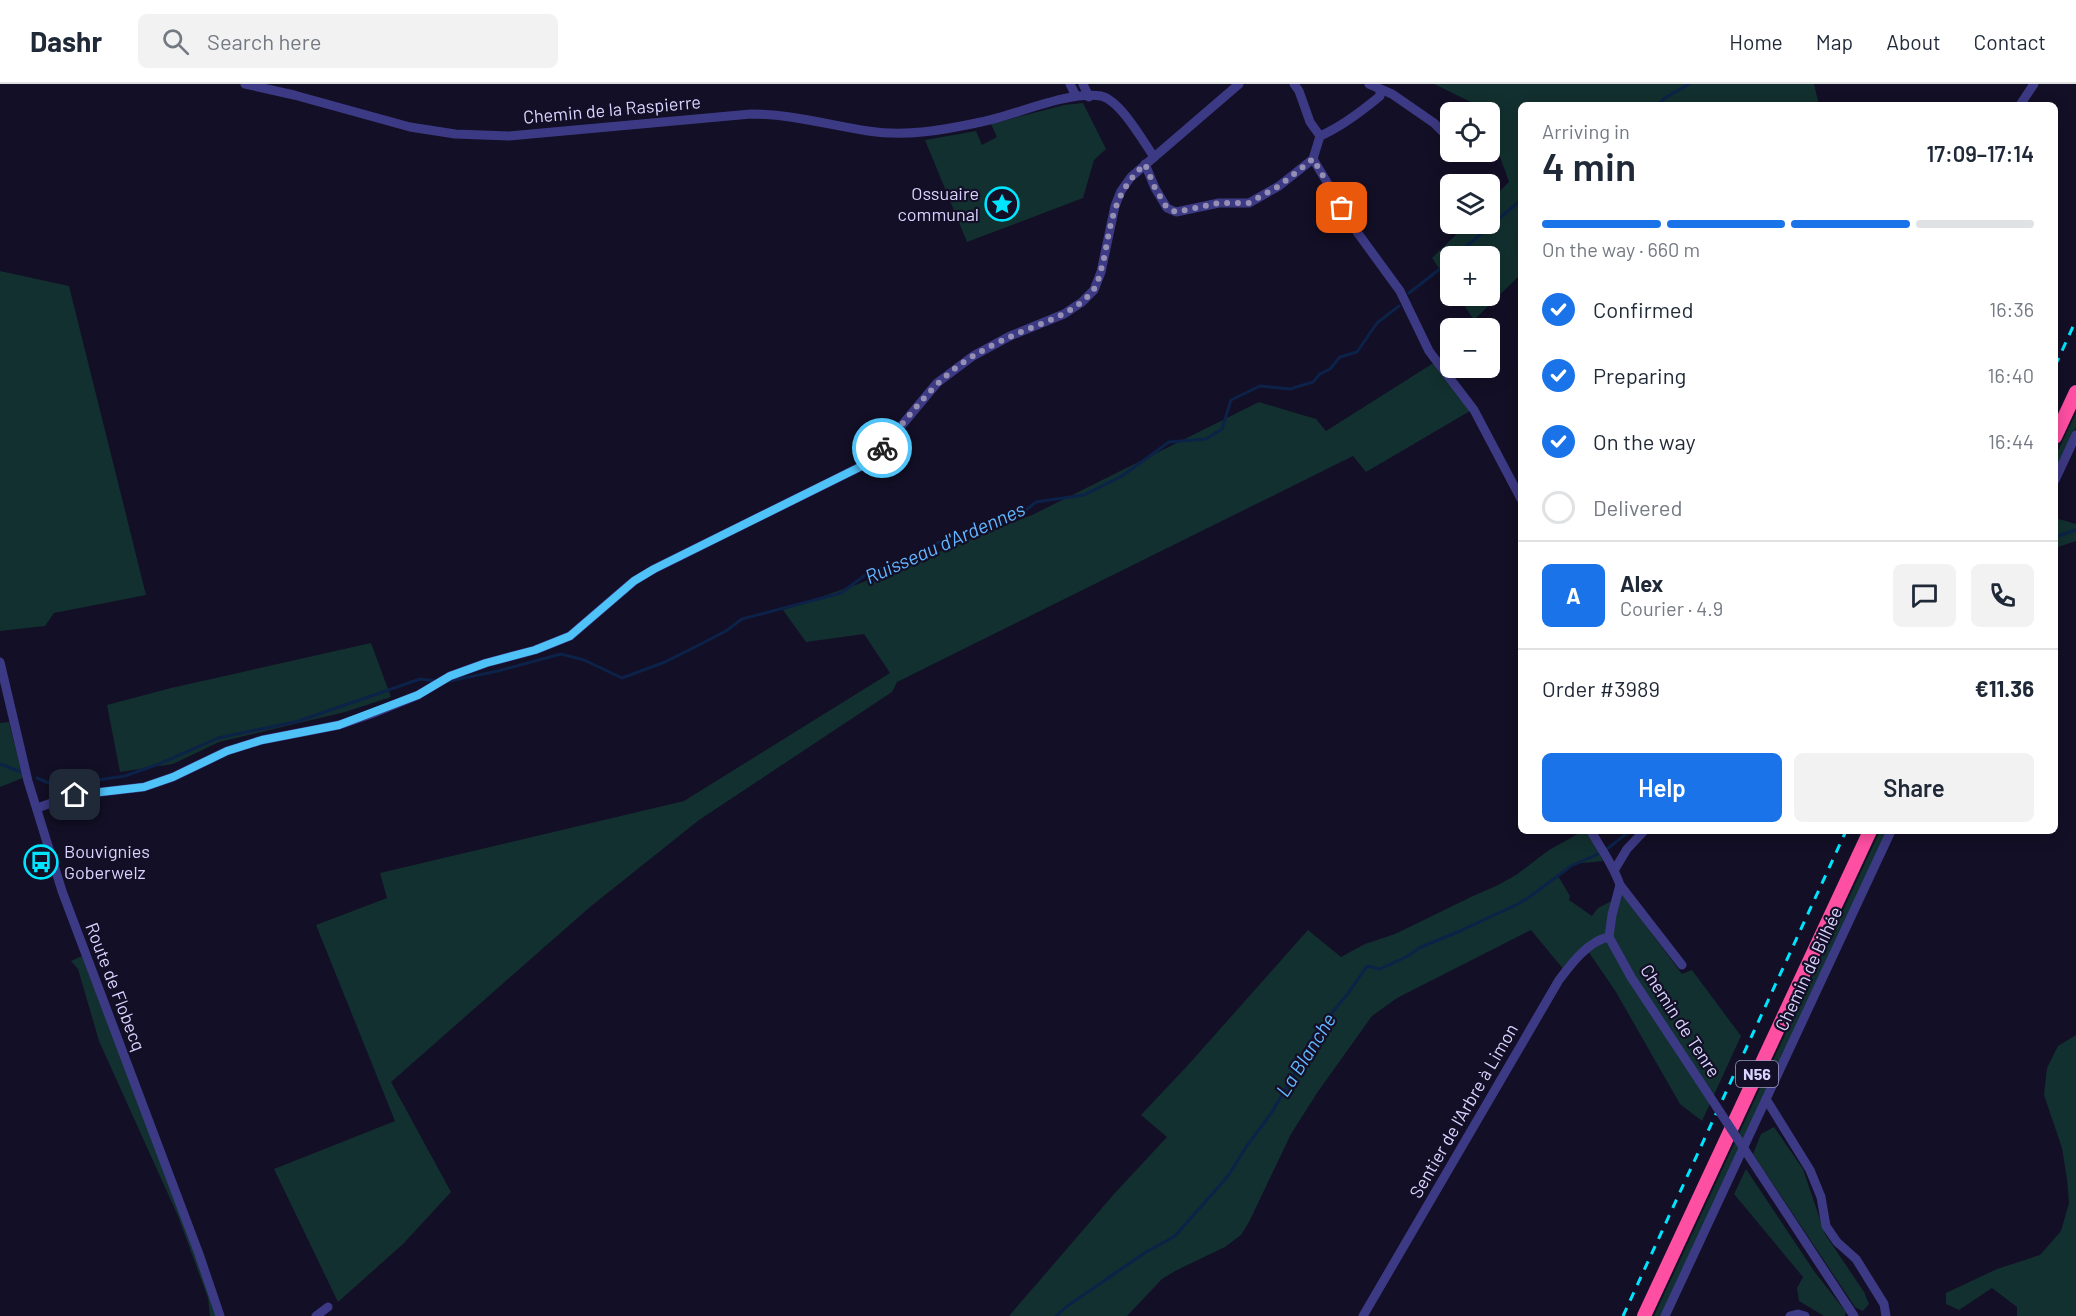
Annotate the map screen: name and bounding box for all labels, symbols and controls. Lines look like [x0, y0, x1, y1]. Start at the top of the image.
search box [138, 14, 558, 68]
text: Dashr [30, 24, 102, 58]
icon: search [159, 25, 192, 58]
text: Search here [207, 28, 321, 54]
text: Home [1729, 29, 1783, 54]
text: Map [1816, 29, 1853, 54]
text: About [1886, 29, 1941, 54]
text: Contact [1974, 29, 2046, 54]
street label: Chemin de la Raspierre [522, 90, 702, 128]
map controls [1440, 102, 1500, 378]
button: locate [1440, 102, 1500, 162]
text: Arriving in [1542, 119, 1630, 143]
text: 17:09–17:14 [1926, 140, 2034, 166]
text: 4 min [1542, 142, 1636, 189]
button: layers [1440, 174, 1500, 234]
place label: Ossuaire communal [897, 182, 979, 225]
pin [1316, 182, 1367, 233]
place icon: Ossuaire communal [984, 186, 1020, 222]
icon: bag [1325, 191, 1358, 224]
text: On the way · 660 m [1542, 237, 1700, 261]
button: + [1440, 246, 1500, 306]
icon: check [1542, 293, 1575, 326]
text: Confirmed [1593, 296, 1693, 322]
text: 16:36 [1989, 297, 2034, 321]
button: − [1440, 318, 1500, 378]
icon: check [1542, 359, 1575, 392]
text: Preparing [1593, 362, 1686, 388]
text: 16:40 [1988, 363, 2034, 387]
courier [852, 418, 912, 478]
icon: check [1542, 425, 1575, 458]
text: On the way [1593, 428, 1696, 454]
text: 16:44 [1988, 429, 2034, 453]
icon: bike [866, 432, 899, 465]
text: Delivered [1593, 494, 1682, 520]
water label: Ruisseau d'Ardennes [861, 496, 1028, 588]
button: chat [1893, 564, 1956, 627]
button: phone [1971, 564, 2034, 627]
text: Alex [1620, 570, 1663, 596]
text: A [1566, 582, 1581, 608]
text: Courier · 4.9 [1620, 596, 1723, 620]
text: Order #3989 [1542, 675, 1660, 701]
text: €11.36 [1975, 675, 2034, 701]
button: Help [1542, 753, 1782, 822]
button: Share [1794, 753, 2034, 822]
pin [49, 769, 100, 820]
icon: home [58, 778, 91, 811]
place label: Bouvignies Goberwelz [64, 840, 150, 883]
bus stop icon: Bouvignies Goberwelz [23, 844, 59, 880]
street label: Chemin de Bilhée [1770, 903, 1847, 1034]
street label: Route de Flobecq [81, 919, 151, 1054]
street label: Chemin de Tenre [1636, 960, 1726, 1081]
water label: La Blanche [1270, 1008, 1340, 1101]
street label: Sentier de l'Arbre à Limon [1404, 1019, 1522, 1202]
road number: N56 [1736, 1061, 1778, 1087]

